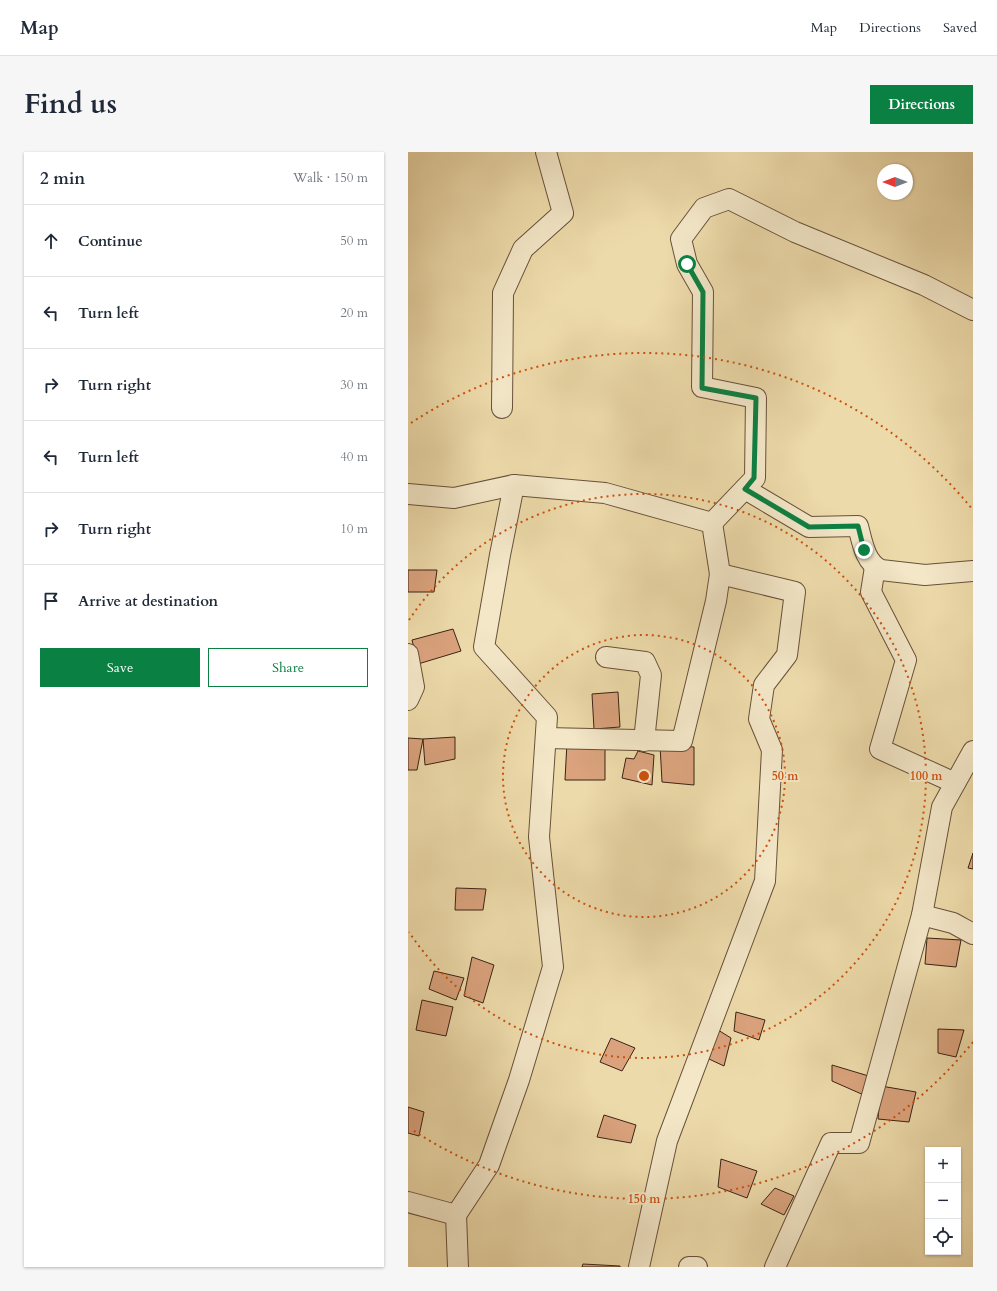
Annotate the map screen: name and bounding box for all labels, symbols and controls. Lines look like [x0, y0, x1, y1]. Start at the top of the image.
text: Map [20, 15, 59, 41]
text: Map [811, 18, 837, 37]
text: Directions [859, 18, 921, 37]
text: Saved [943, 18, 977, 37]
text: Find us [24, 85, 117, 123]
button: Directions [870, 85, 973, 124]
north arrow [877, 164, 913, 200]
text: 2 min [40, 167, 85, 190]
text: Walk · 150 m [293, 169, 368, 187]
icon: ahead [40, 230, 62, 252]
text: Continue [78, 231, 143, 251]
text: 50 m [340, 232, 368, 250]
route start [678, 255, 696, 273]
icon: left [40, 302, 62, 324]
text: Turn left [78, 303, 139, 323]
text: 20 m [340, 304, 368, 322]
icon: right [40, 374, 62, 396]
text: Turn right [78, 375, 151, 395]
text: 30 m [340, 376, 368, 394]
icon: left [40, 446, 62, 468]
text: Turn left [78, 447, 139, 467]
text: 40 m [340, 448, 368, 466]
icon: right [40, 518, 62, 540]
text: Turn right [78, 519, 151, 539]
text: 10 m [340, 520, 368, 538]
route end [855, 541, 873, 559]
icon: arrive [40, 590, 62, 612]
text: Arrive at destination [78, 591, 218, 611]
button: Save [40, 648, 200, 687]
button: Share [208, 648, 368, 687]
text: 50 m [772, 768, 799, 784]
text: 100 m [910, 768, 943, 784]
centre of rings [637, 769, 651, 783]
map controls [925, 1147, 961, 1255]
button: + [925, 1147, 961, 1183]
button: − [925, 1183, 961, 1219]
text: 150 m [628, 1191, 661, 1207]
button: locate [925, 1219, 961, 1255]

